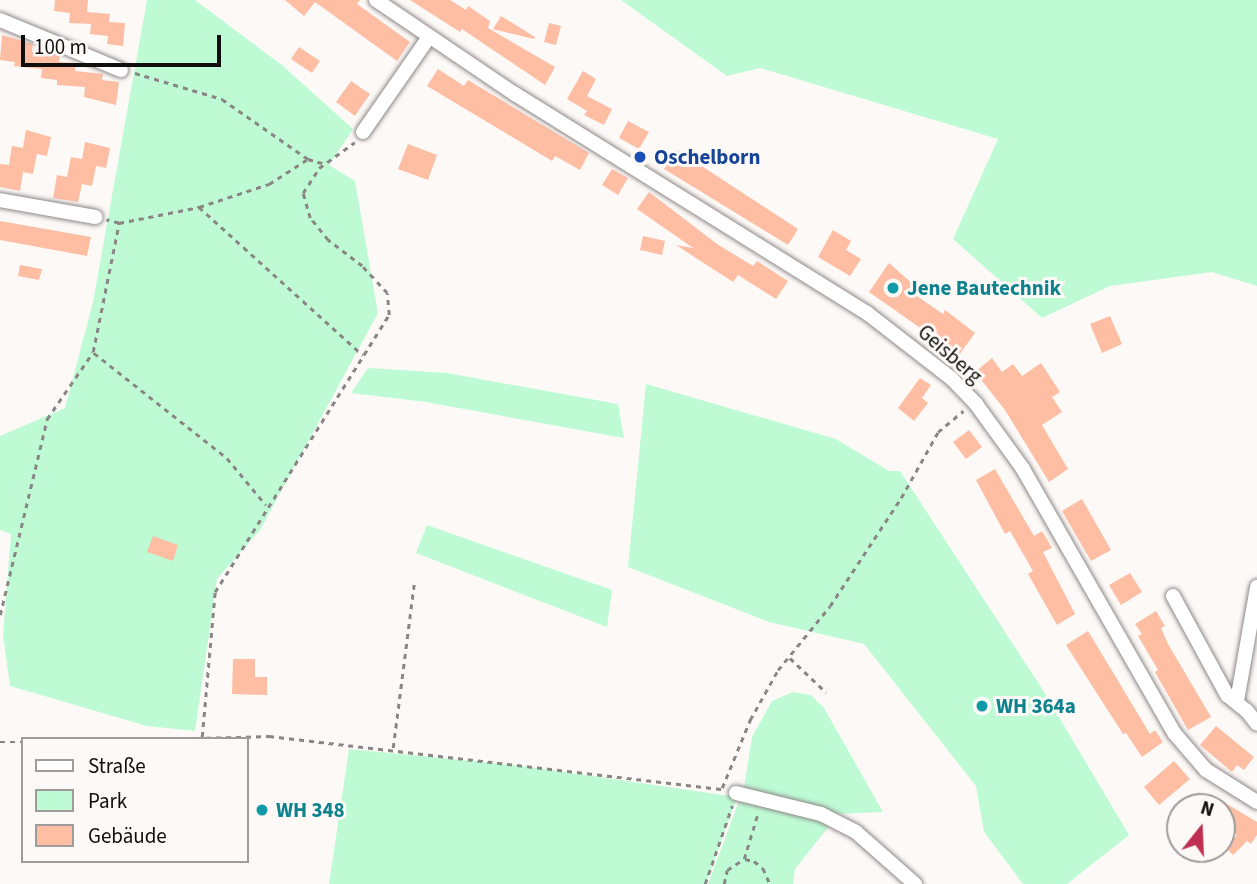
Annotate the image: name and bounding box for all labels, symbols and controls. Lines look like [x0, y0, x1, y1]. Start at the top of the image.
scale bar [24, 21, 224, 65]
text: 100 m [34, 32, 87, 62]
place label: Oschelborn [654, 144, 760, 170]
marker: Oschelborn [632, 149, 648, 165]
place label: Jene Bautechnik [907, 275, 1061, 301]
marker: Jene Bautechnik [885, 280, 901, 296]
street label: Geisberg [913, 319, 987, 389]
place label: WH 364a [996, 693, 1076, 719]
marker: WH 364a [974, 698, 990, 714]
legend [21, 737, 248, 863]
text: Straße [88, 751, 146, 781]
text: Park [88, 786, 127, 816]
north arrow [1166, 793, 1236, 863]
text: N [1197, 795, 1217, 824]
place label: WH 348 [276, 797, 345, 823]
marker: WH 348 [254, 802, 270, 818]
text: Gebäude [88, 821, 167, 851]

